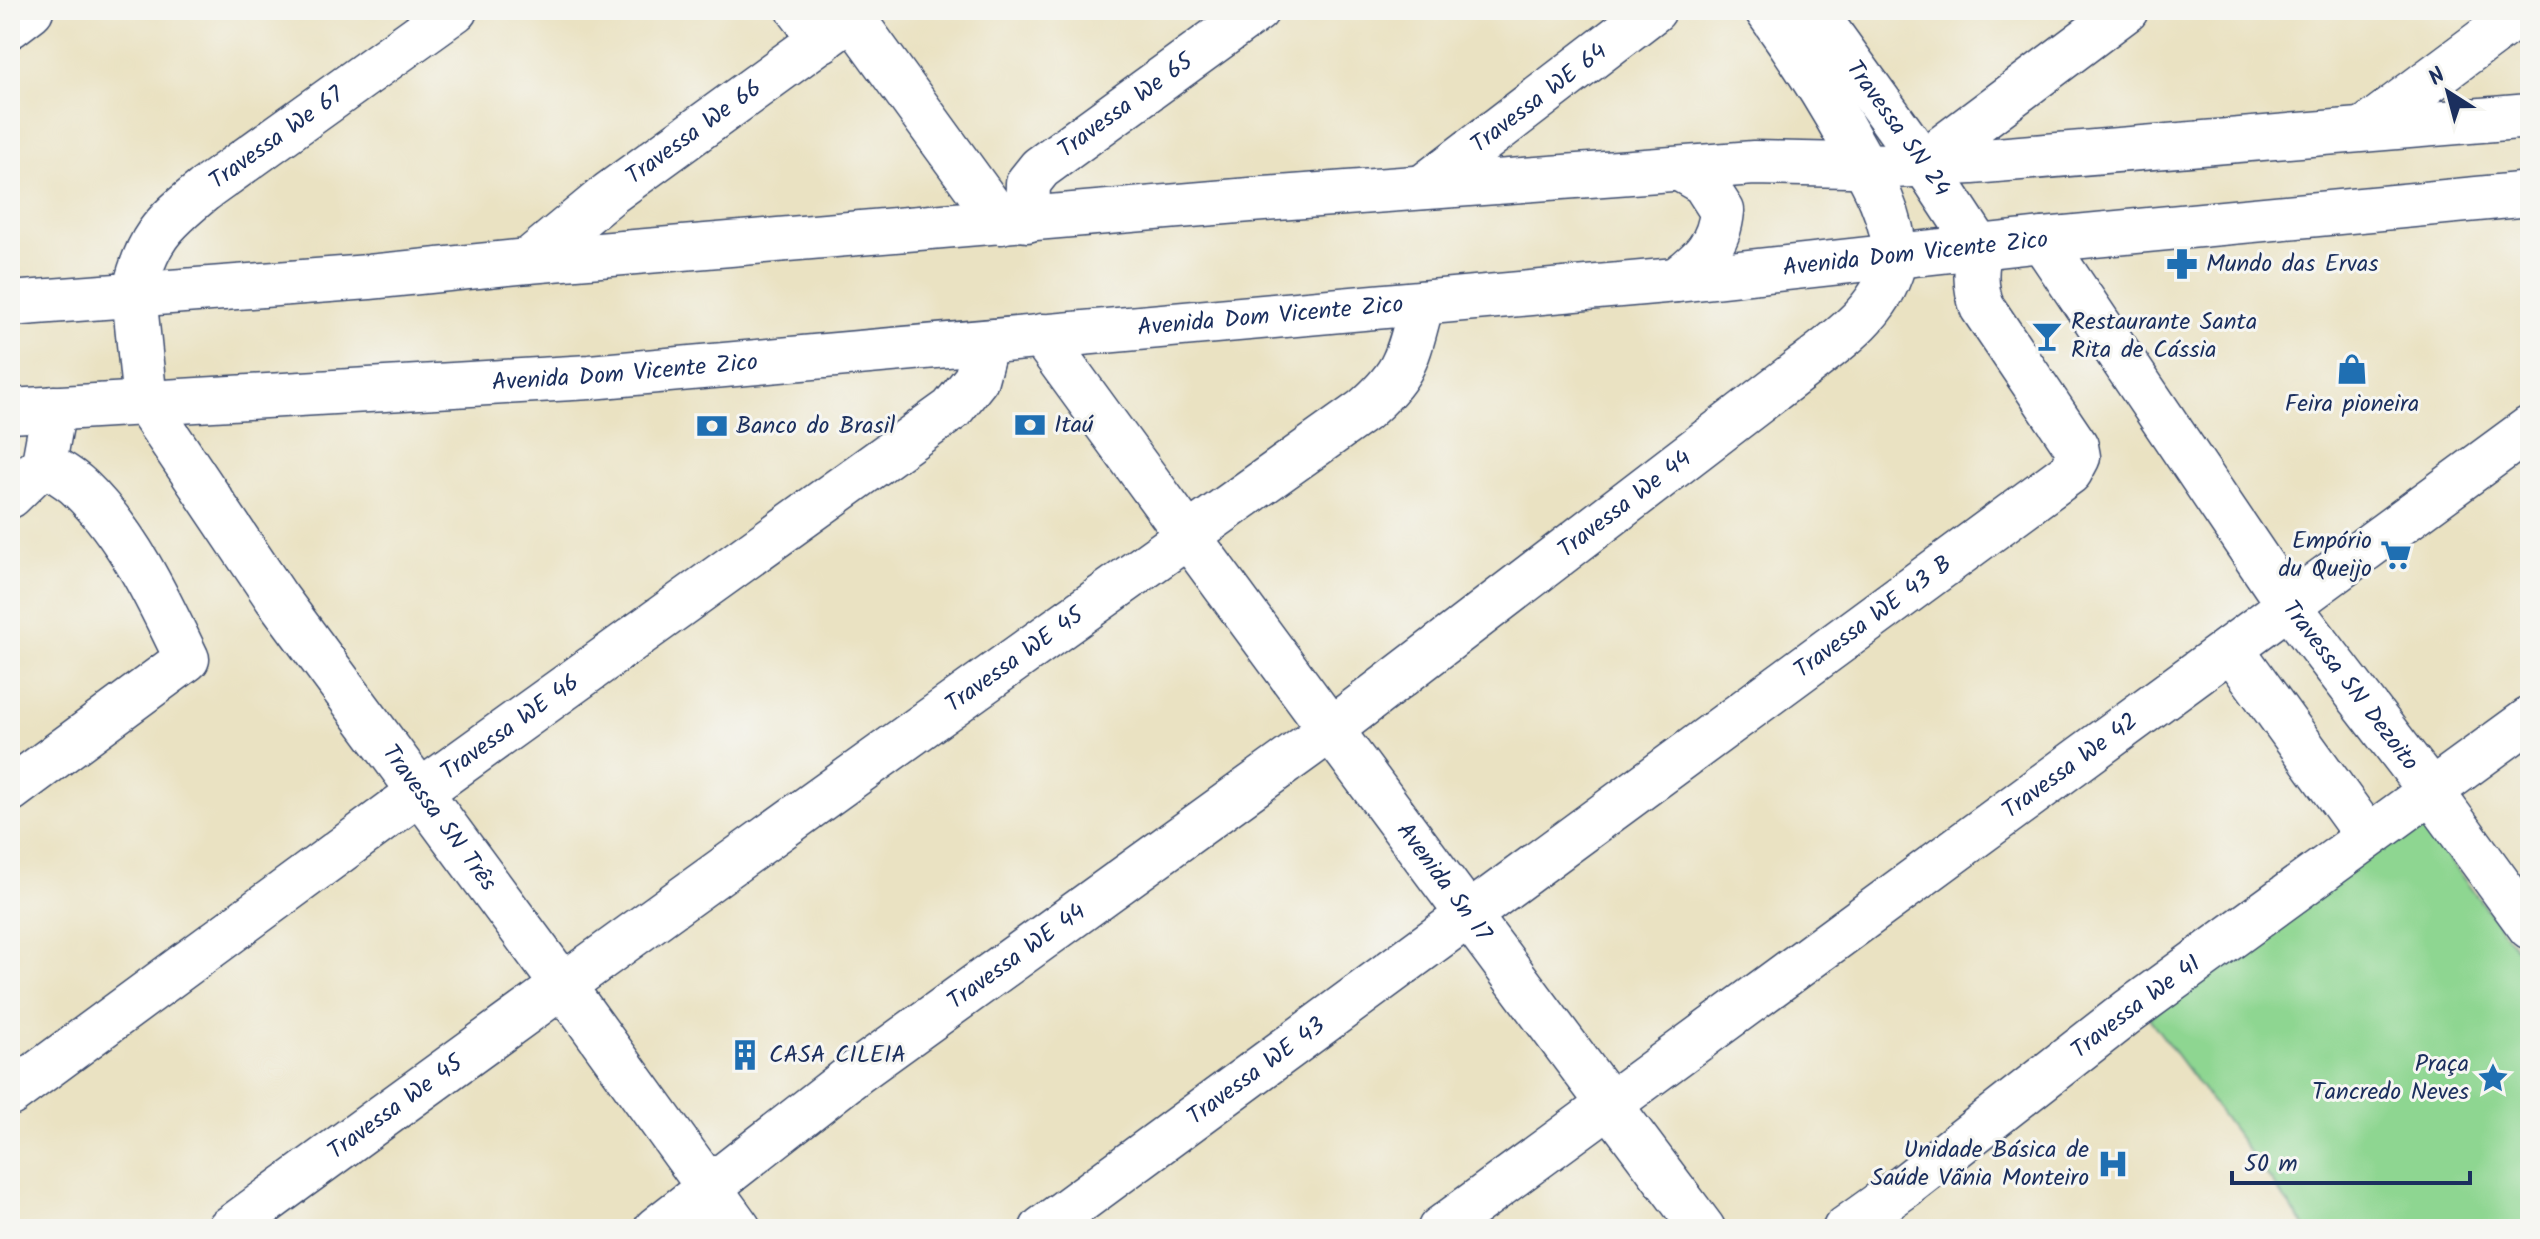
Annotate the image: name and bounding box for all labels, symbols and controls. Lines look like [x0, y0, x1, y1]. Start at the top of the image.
street label: Travessa WE 64 [1462, 33, 1616, 163]
street label: Travessa We 65 [1049, 42, 1203, 169]
street label: Travessa SN 24 [1836, 52, 1961, 205]
north arrow [2408, 52, 2488, 132]
text: N [2422, 60, 2454, 96]
street label: Travessa We 66 [618, 69, 770, 195]
street label: Travessa We 67 [201, 76, 353, 200]
street label: Avenida Dom Vicente Zico [1781, 220, 2050, 288]
place label: Mundo das Ervas [2206, 245, 2378, 284]
pharmacy icon: Mundo das Ervas [2165, 247, 2199, 281]
street label: Avenida Dom Vicente Zico [1136, 285, 1405, 348]
place label: Restaurante Santa Rita de Cássia [2071, 303, 2257, 370]
bar icon: Restaurante Santa Rita de Cássia [2030, 319, 2064, 353]
street label: Avenida Dom Vicente Zico [491, 343, 760, 402]
shop icon: Feira pioneira [2335, 352, 2369, 386]
place label: Feira pioneira [2285, 385, 2419, 424]
place label: Itaú [1054, 406, 1094, 445]
place label: Banco do Brasil [736, 407, 895, 446]
bank icon: Itaú [1013, 408, 1047, 442]
bank icon: Banco do Brasil [695, 409, 729, 443]
street label: Travessa We 44 [1549, 440, 1700, 568]
place label: Empório du Queijo [2278, 522, 2372, 589]
supermarket icon: Empório du Queijo [2379, 538, 2413, 572]
street label: Travessa WE 43 B [1785, 545, 1961, 689]
street label: Travessa SN Dezoito [2272, 592, 2429, 780]
street label: Travessa WE 45 [937, 595, 1094, 723]
street label: Travessa WE 46 [432, 664, 588, 791]
street label: Travessa We 42 [1994, 703, 2146, 829]
street label: Travessa SN Três [372, 736, 507, 900]
street label: Avenida Sn 17 [1386, 814, 1502, 951]
street label: Travessa WE 44 [939, 893, 1094, 1020]
street label: Travessa We 41 [2062, 945, 2209, 1069]
street label: Travessa WE 43 [1179, 1007, 1334, 1136]
place label: CASA CILEIA [769, 1036, 906, 1075]
building icon: CASA CILEIA [728, 1038, 762, 1072]
street label: Travessa We 45 [319, 1043, 473, 1170]
place label: Praça Tancredo Neves [2312, 1045, 2469, 1112]
place icon: Praça Tancredo Neves [2476, 1061, 2510, 1095]
place label: Unidade Básica de Saúde Vãnia Monteiro [1870, 1131, 2089, 1198]
scale bar [2232, 1135, 2470, 1185]
text: 50 m [2244, 1145, 2298, 1184]
hospital icon: Unidade Básica de Saúde Vãnia Monteiro [2096, 1147, 2130, 1181]

